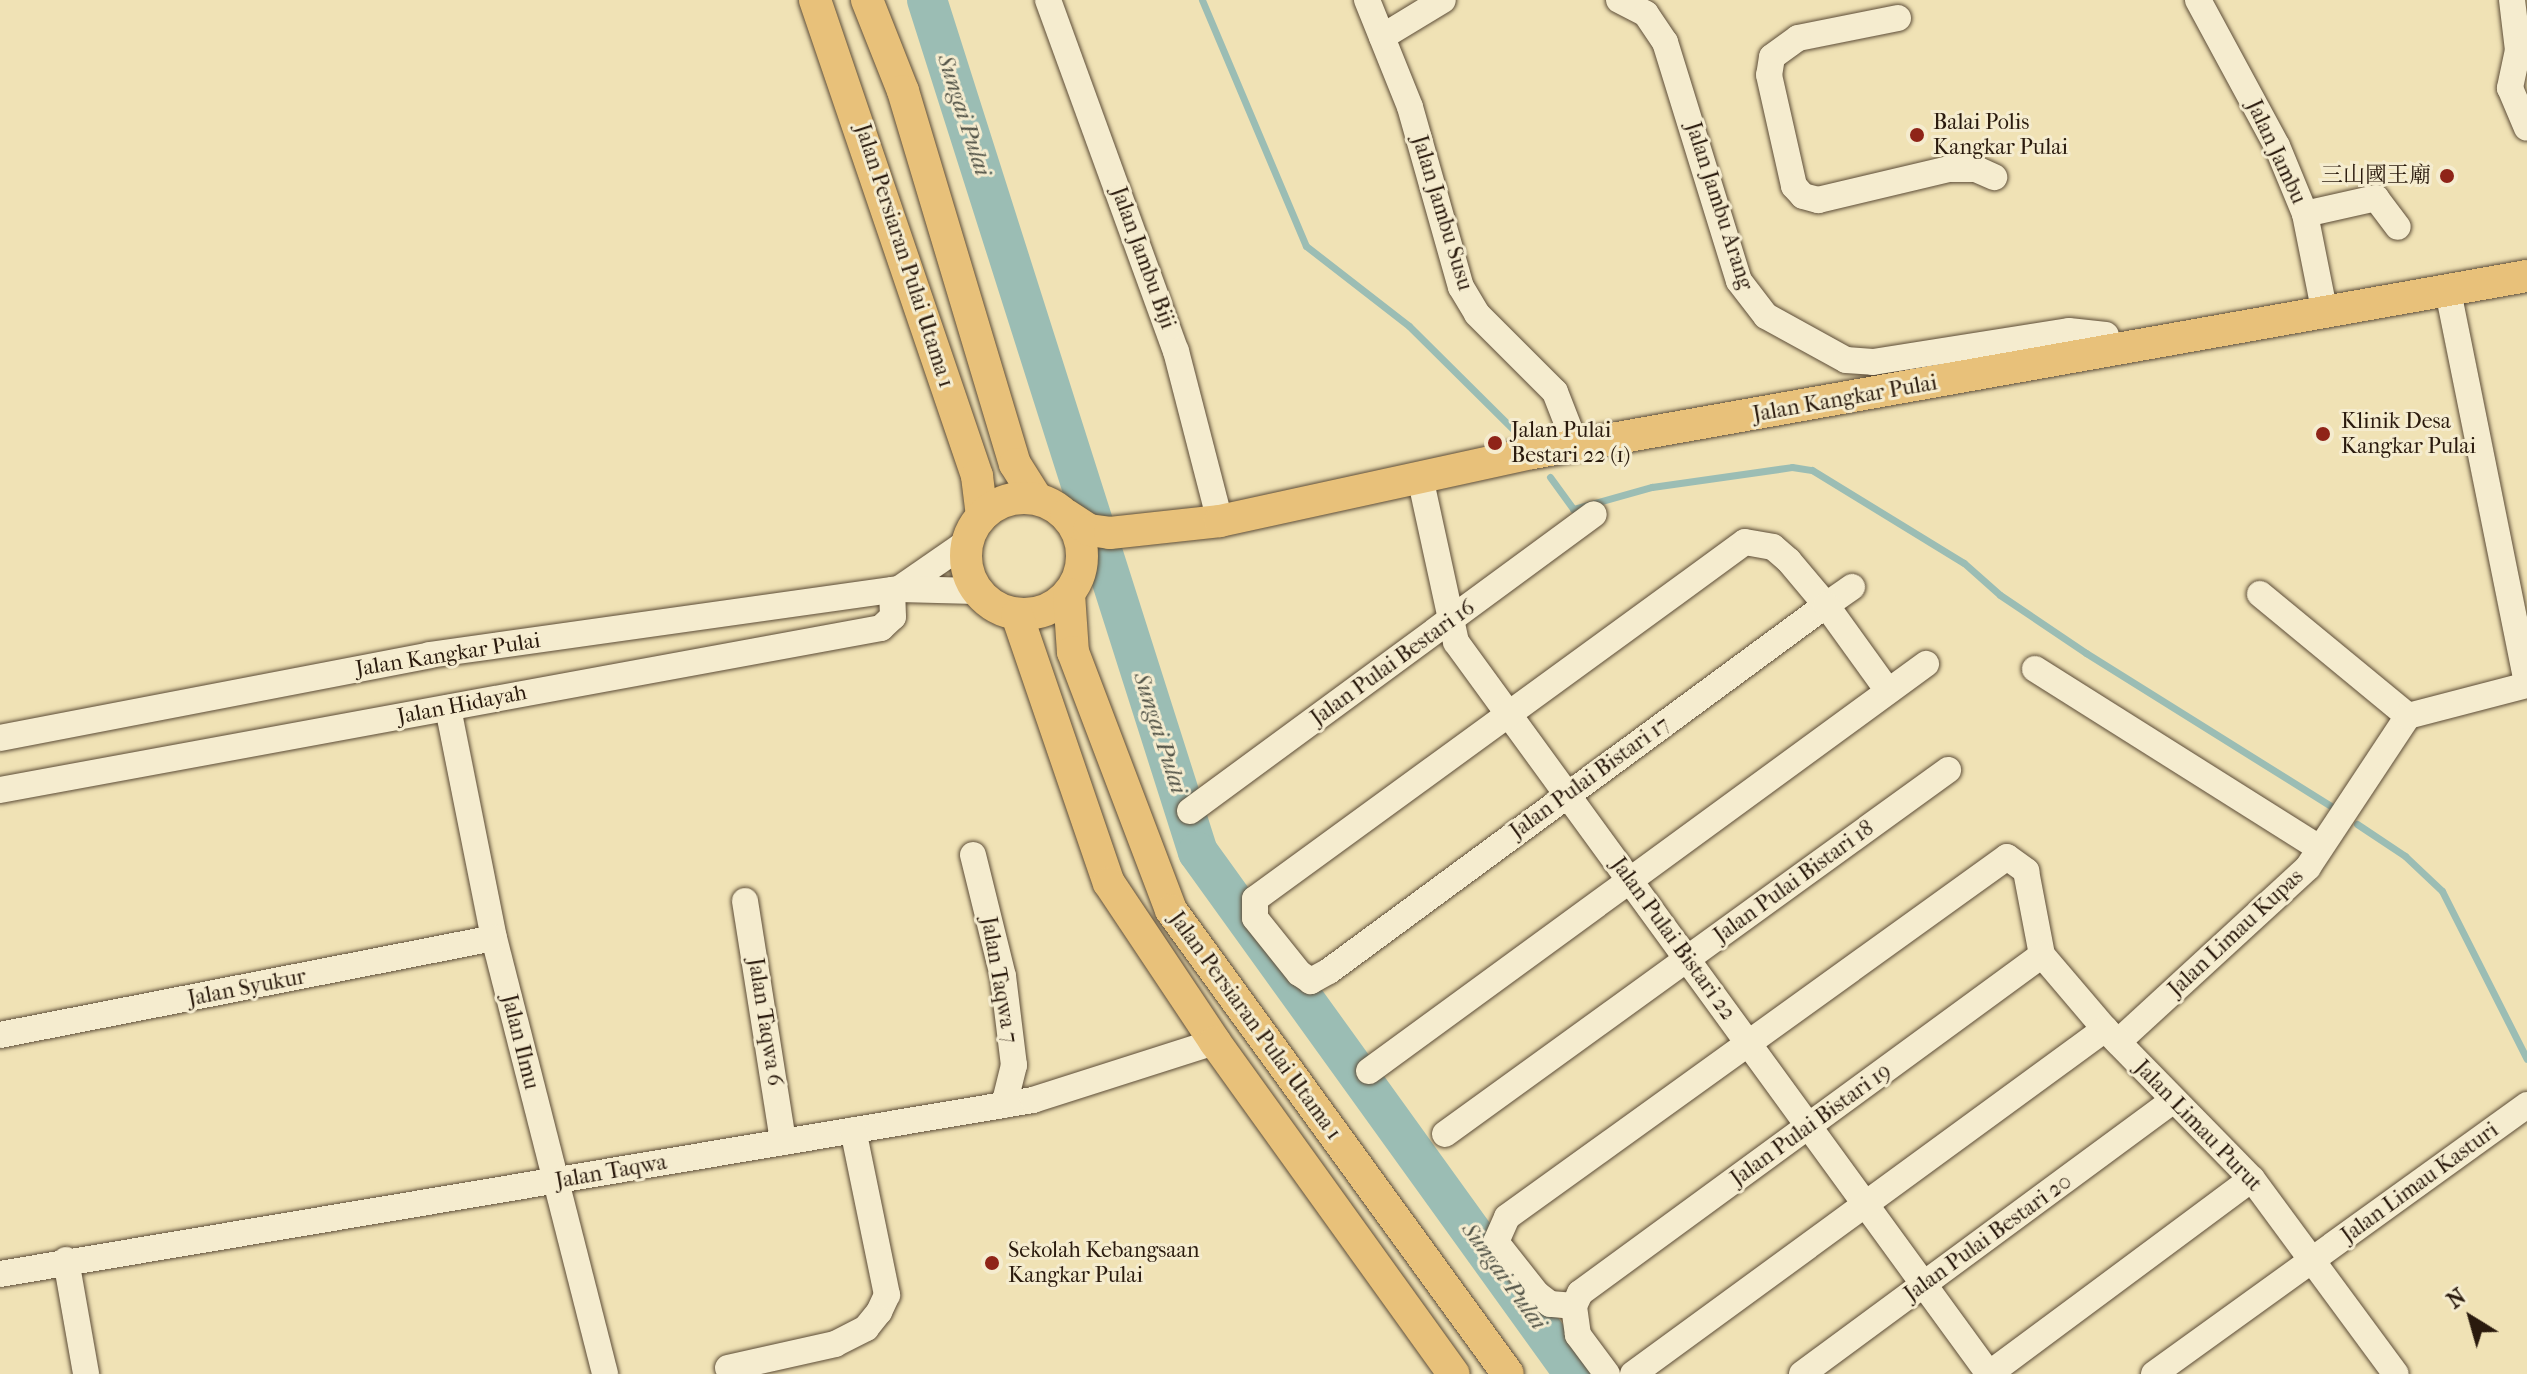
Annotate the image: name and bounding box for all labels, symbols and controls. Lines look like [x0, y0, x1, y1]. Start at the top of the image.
water label: Sungai Pulai [931, 50, 997, 180]
street label: Jalan Jambu [2240, 96, 2312, 208]
place label: Balai Polis Kangkar Pulai [1933, 109, 2068, 160]
street label: Jalan Jambu Arang [1679, 119, 1759, 293]
street label: Jalan Persiaran Pulai Utama 1 [849, 121, 959, 391]
marker: Balai Polis Kangkar Pulai [1908, 126, 1926, 144]
street label: Jalan Jambu Susu [1406, 132, 1478, 294]
place label: 三山國王廟 [2321, 163, 2431, 189]
marker: 三山國王廟 [2438, 167, 2456, 185]
street label: Jalan Jambu Biji [1105, 183, 1181, 333]
street label: Jalan Kangkar Pulai [1751, 370, 1939, 428]
place label: Klinik Desa Kangkar Pulai [2341, 408, 2476, 460]
place label: Jalan Pulai Bestari 22 (1) [1511, 417, 1630, 468]
marker: Klinik Desa Kangkar Pulai [2312, 423, 2334, 445]
marker: Jalan Pulai Bestari 22 (1) [1486, 434, 1504, 452]
street label: Jalan Pulai Bestari 16 [1306, 595, 1480, 731]
street label: Jalan Kangkar Pulai [354, 627, 542, 683]
water label: Sungai Pulai [1127, 668, 1193, 798]
street label: Jalan Hidayah [395, 680, 529, 730]
street label: Jalan Pulai Bistari 17 [1505, 711, 1675, 845]
street label: Jalan Pulai Bistari 18 [1709, 815, 1879, 949]
street label: Jalan Pulai Bistari 22 [1605, 852, 1741, 1026]
street label: Jalan Limau Kupas [2163, 864, 2309, 1002]
street label: Jalan Persiaran Pulai Utama 1 [1163, 907, 1347, 1145]
street label: Jalan Taqwa 7 [975, 915, 1023, 1045]
street label: Jalan Taqwa 6 [742, 956, 788, 1088]
street label: Jalan Syukur [186, 964, 308, 1012]
street label: Jalan Ilmu [495, 992, 545, 1092]
street label: Jalan Limau Purut [2129, 1055, 2267, 1197]
street label: Jalan Pulai Bistari 19 [1726, 1058, 1896, 1192]
street label: Jalan Limau Kasturi [2336, 1117, 2504, 1249]
street label: Jalan Taqwa [553, 1149, 669, 1195]
street label: Jalan Pulai Bestari 20 [1899, 1168, 2077, 1308]
water label: Sungai Pulai [1455, 1216, 1553, 1336]
place label: Sekolah Kebangsaan Kangkar Pulai [1008, 1237, 1199, 1288]
marker: Sekolah Kebangsaan Kangkar Pulai [983, 1254, 1001, 1272]
north arrow [2431, 1278, 2511, 1358]
text: N [2442, 1283, 2471, 1314]

